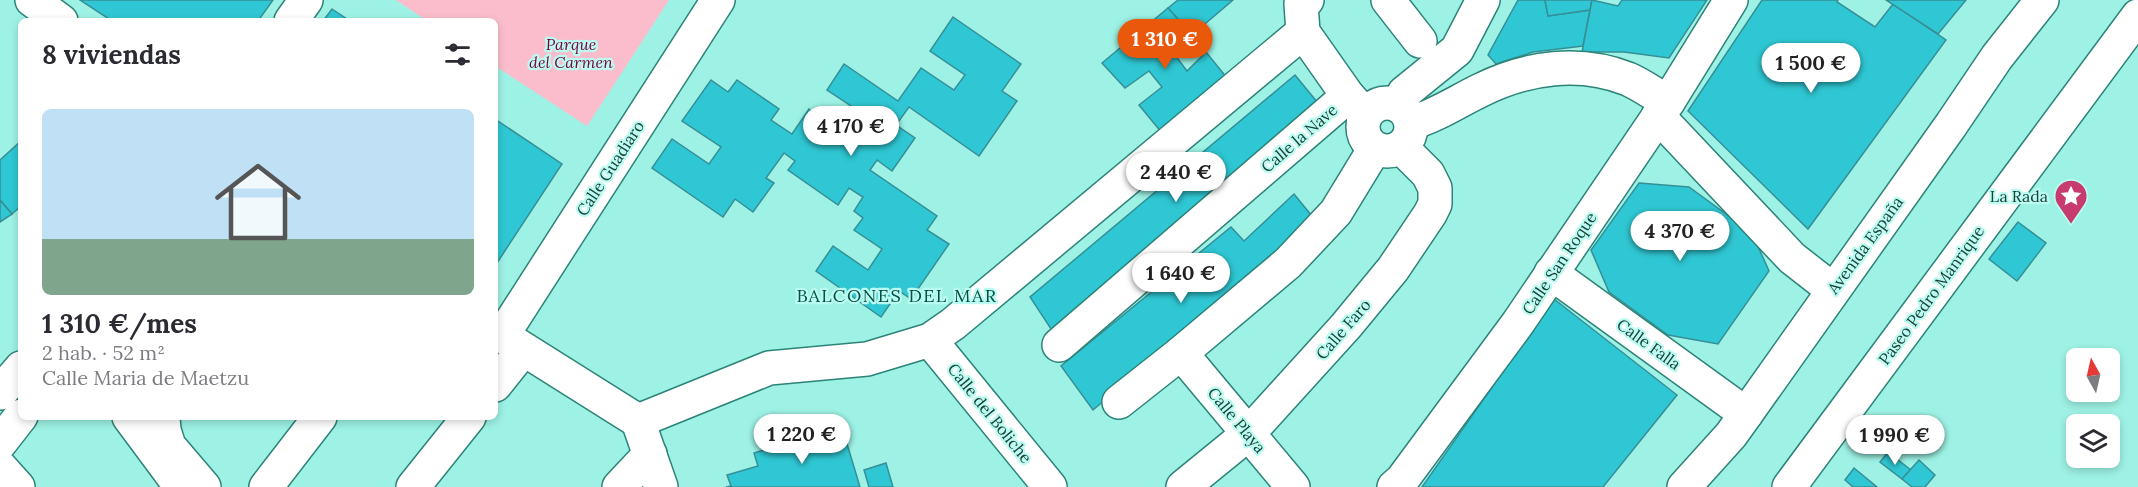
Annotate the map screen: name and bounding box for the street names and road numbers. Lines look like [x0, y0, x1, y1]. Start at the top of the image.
street label: Calle la Nave [1257, 99, 1342, 177]
street label: Calle Guadiaro [572, 117, 648, 219]
street label: Avenida España [1822, 192, 1907, 299]
street label: Calle San Roque [1517, 208, 1601, 318]
street label: Paseo Pedro Manrique [1874, 221, 1988, 368]
street label: Calle Faro [1311, 295, 1375, 363]
street label: Calle Falla [1613, 314, 1685, 374]
street label: Calle del Boliche [944, 359, 1037, 467]
street label: Calle Playa [1204, 383, 1270, 457]

